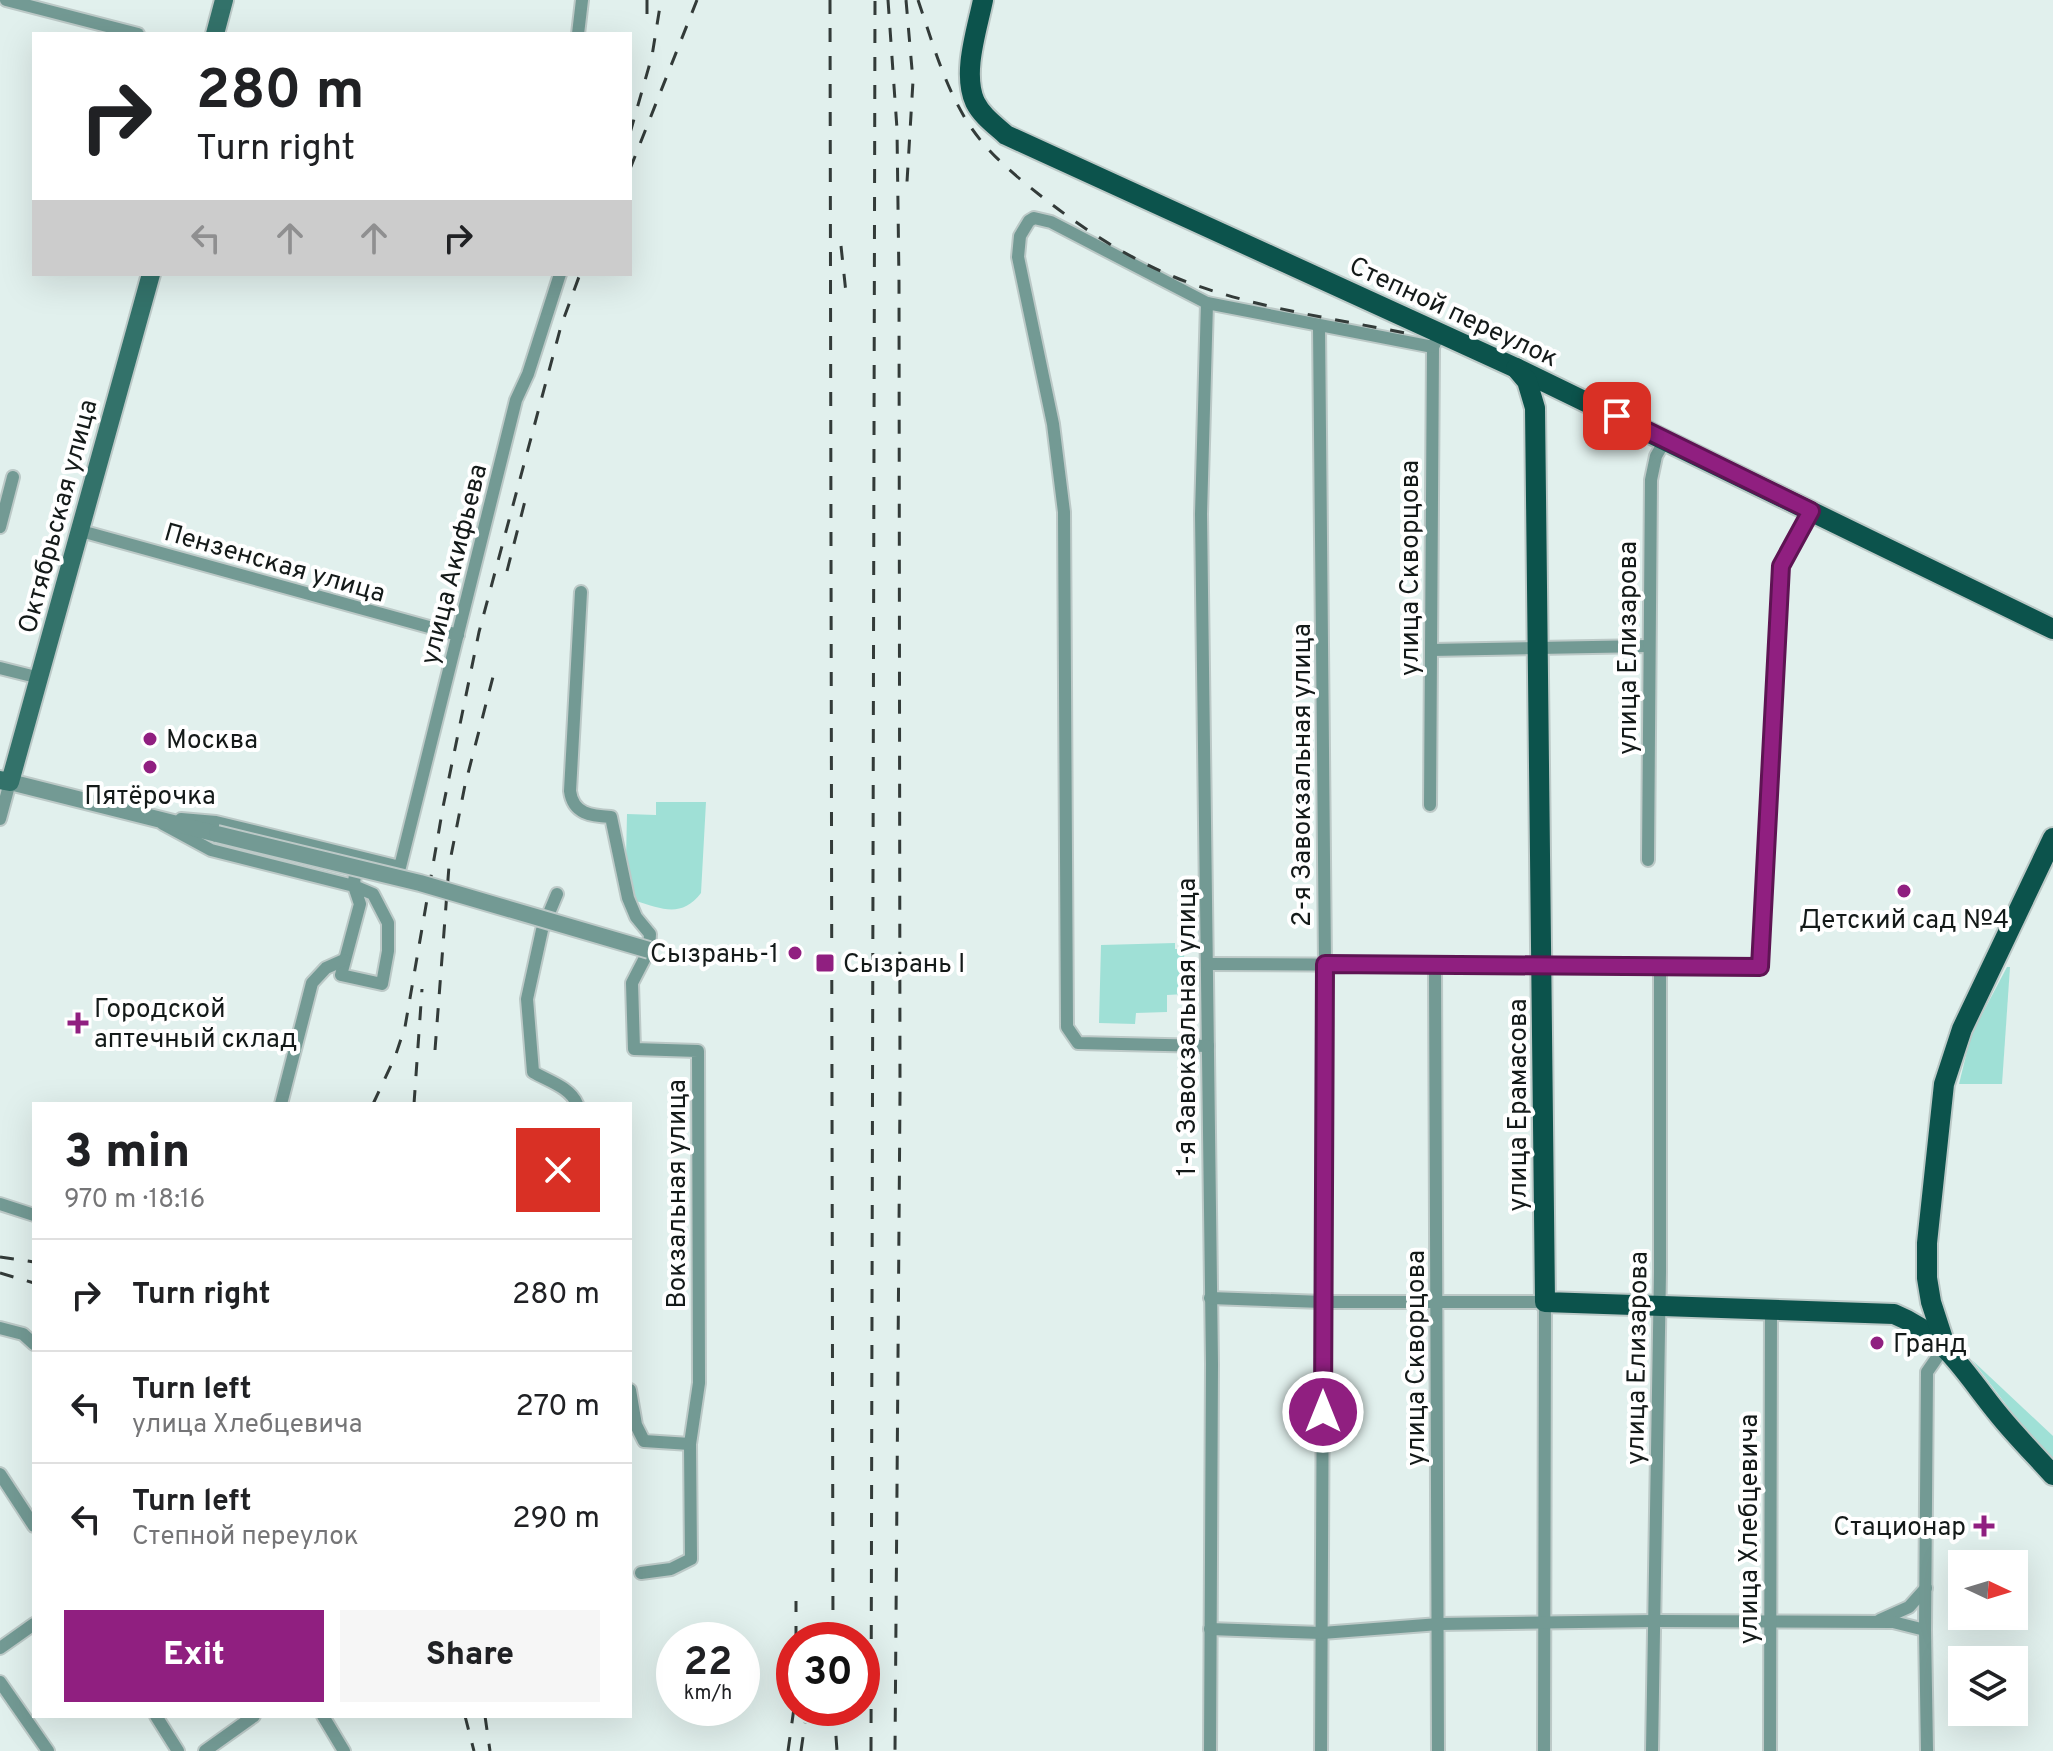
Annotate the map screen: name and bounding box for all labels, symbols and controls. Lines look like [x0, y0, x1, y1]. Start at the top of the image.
text: 280 m [196, 58, 364, 128]
icon: right [64, 64, 168, 168]
text: Turn right [196, 127, 355, 173]
icon: left [184, 216, 228, 260]
icon: ahead [268, 216, 312, 260]
icon: ahead [352, 216, 396, 260]
icon: right [436, 216, 480, 260]
street label: Степной переулок [1343, 250, 1563, 376]
pin [1583, 382, 1651, 450]
icon: arrive [1595, 394, 1639, 438]
street label: Октябрьская улица [12, 396, 107, 637]
street label: улица Скворцова [1395, 460, 1428, 676]
street label: улица Акифьева [415, 461, 496, 668]
street label: Пензенская улица [160, 517, 389, 612]
street label: улица Елизарова [1613, 541, 1646, 755]
street label: 2-я Завокзальная улица [1287, 623, 1320, 927]
place label: Москва [166, 725, 258, 758]
marker: Москва [141, 730, 159, 748]
marker: Пятёрочка [141, 758, 159, 776]
place label: Пятёрочка [84, 781, 216, 814]
street label: 1-я Завокзальная улица [1172, 878, 1205, 1176]
marker: Детский сад №4 [1895, 882, 1913, 900]
place label: Детский сад №4 [1799, 905, 2009, 938]
place label: Сызрань-1 [650, 939, 779, 972]
marker: Сызрань-1 [786, 944, 804, 962]
place label: Сызрань I [843, 949, 965, 982]
marker: Сызрань I [814, 952, 836, 974]
place label: Городской аптечный склад [94, 994, 297, 1057]
street label: улица Ерамасова [1503, 999, 1536, 1211]
marker: Городской аптечный склад [69, 1014, 87, 1032]
street label: Вокзальная улица [662, 1079, 695, 1309]
text: 3 min [64, 1124, 190, 1184]
button: close [516, 1128, 600, 1212]
text: 970 m · 18:16 [64, 1184, 205, 1217]
street label: улица Скворцова [1401, 1250, 1434, 1466]
street label: улица Елизарова [1620, 1251, 1657, 1465]
icon: right [64, 1273, 108, 1317]
text: Turn right [132, 1277, 270, 1314]
text: 280 m [512, 1277, 600, 1314]
place label: Гранд [1893, 1329, 1967, 1362]
marker: Гранд [1868, 1334, 1886, 1352]
position arrow [1281, 1370, 1365, 1454]
text: Turn left [132, 1372, 252, 1409]
icon: left [64, 1385, 108, 1429]
text: 270 m [515, 1389, 600, 1426]
text: улица Хлебцевича [132, 1409, 363, 1442]
street label: улица Хлебцевича [1734, 1414, 1767, 1644]
text: Turn left [132, 1484, 252, 1521]
icon: left [64, 1497, 108, 1541]
text: 290 m [512, 1501, 600, 1538]
place label: Стационар [1833, 1512, 1966, 1545]
marker: Стационар [1973, 1515, 1995, 1537]
text: Степной переулок [132, 1521, 359, 1554]
north arrow [1948, 1550, 2028, 1630]
map controls [1948, 1550, 2028, 1726]
button: Exit [64, 1610, 324, 1702]
button: Share [340, 1610, 600, 1702]
speed limit sign: 30 [776, 1622, 880, 1726]
text: 22 [684, 1639, 732, 1689]
button: layers [1948, 1646, 2028, 1726]
text: km/h [684, 1681, 732, 1707]

